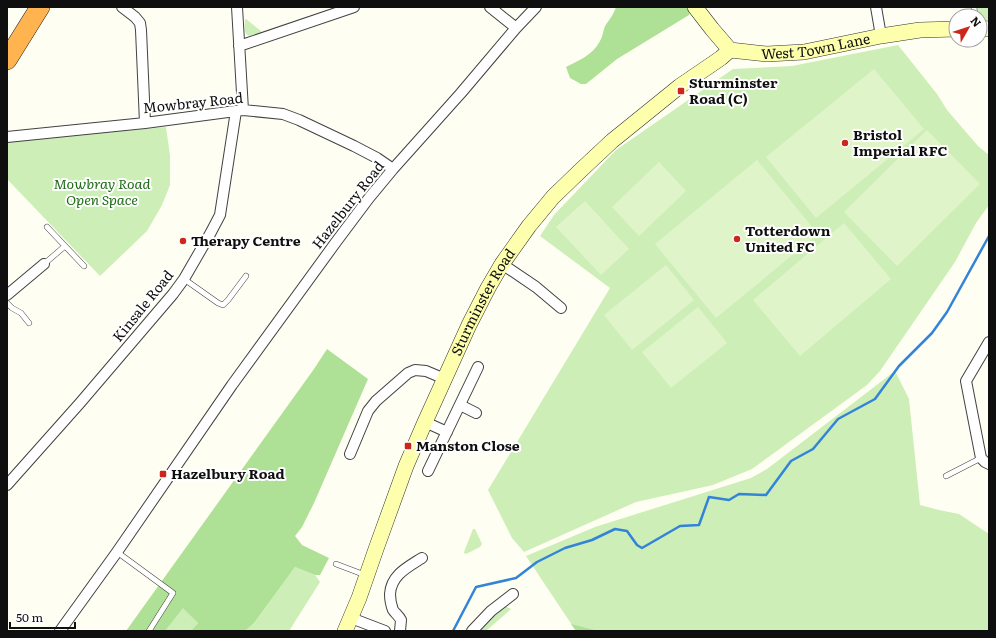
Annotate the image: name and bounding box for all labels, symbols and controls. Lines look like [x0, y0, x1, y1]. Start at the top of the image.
north arrow [948, 8, 988, 48]
text: N [967, 12, 986, 30]
street label: West Town Lane [761, 28, 872, 63]
place label: Sturminster Road (C) [689, 72, 778, 108]
marker: Sturminster Road (C) [676, 86, 686, 96]
street label: Mowbray Road [142, 87, 244, 117]
place label: Bristol Imperial RFC [853, 124, 948, 160]
marker: Bristol Imperial RFC [840, 138, 850, 148]
street label: Hazelbury Road [307, 156, 388, 253]
park label: Mowbray Road Open Space [54, 173, 150, 209]
place label: Totterdown United FC [745, 220, 831, 256]
place label: Therapy Centre [191, 230, 301, 250]
marker: Totterdown United FC [732, 234, 742, 244]
marker: Therapy Centre [178, 236, 188, 246]
street label: Sturminster Road [445, 244, 519, 359]
street label: Kinsale Road [107, 265, 178, 345]
place label: Manston Close [416, 435, 520, 455]
marker: Manston Close [403, 441, 413, 451]
place label: Hazelbury Road [171, 463, 285, 483]
marker: Hazelbury Road [158, 469, 168, 479]
scale bar [10, 604, 75, 630]
text: 50 m [16, 608, 43, 626]

